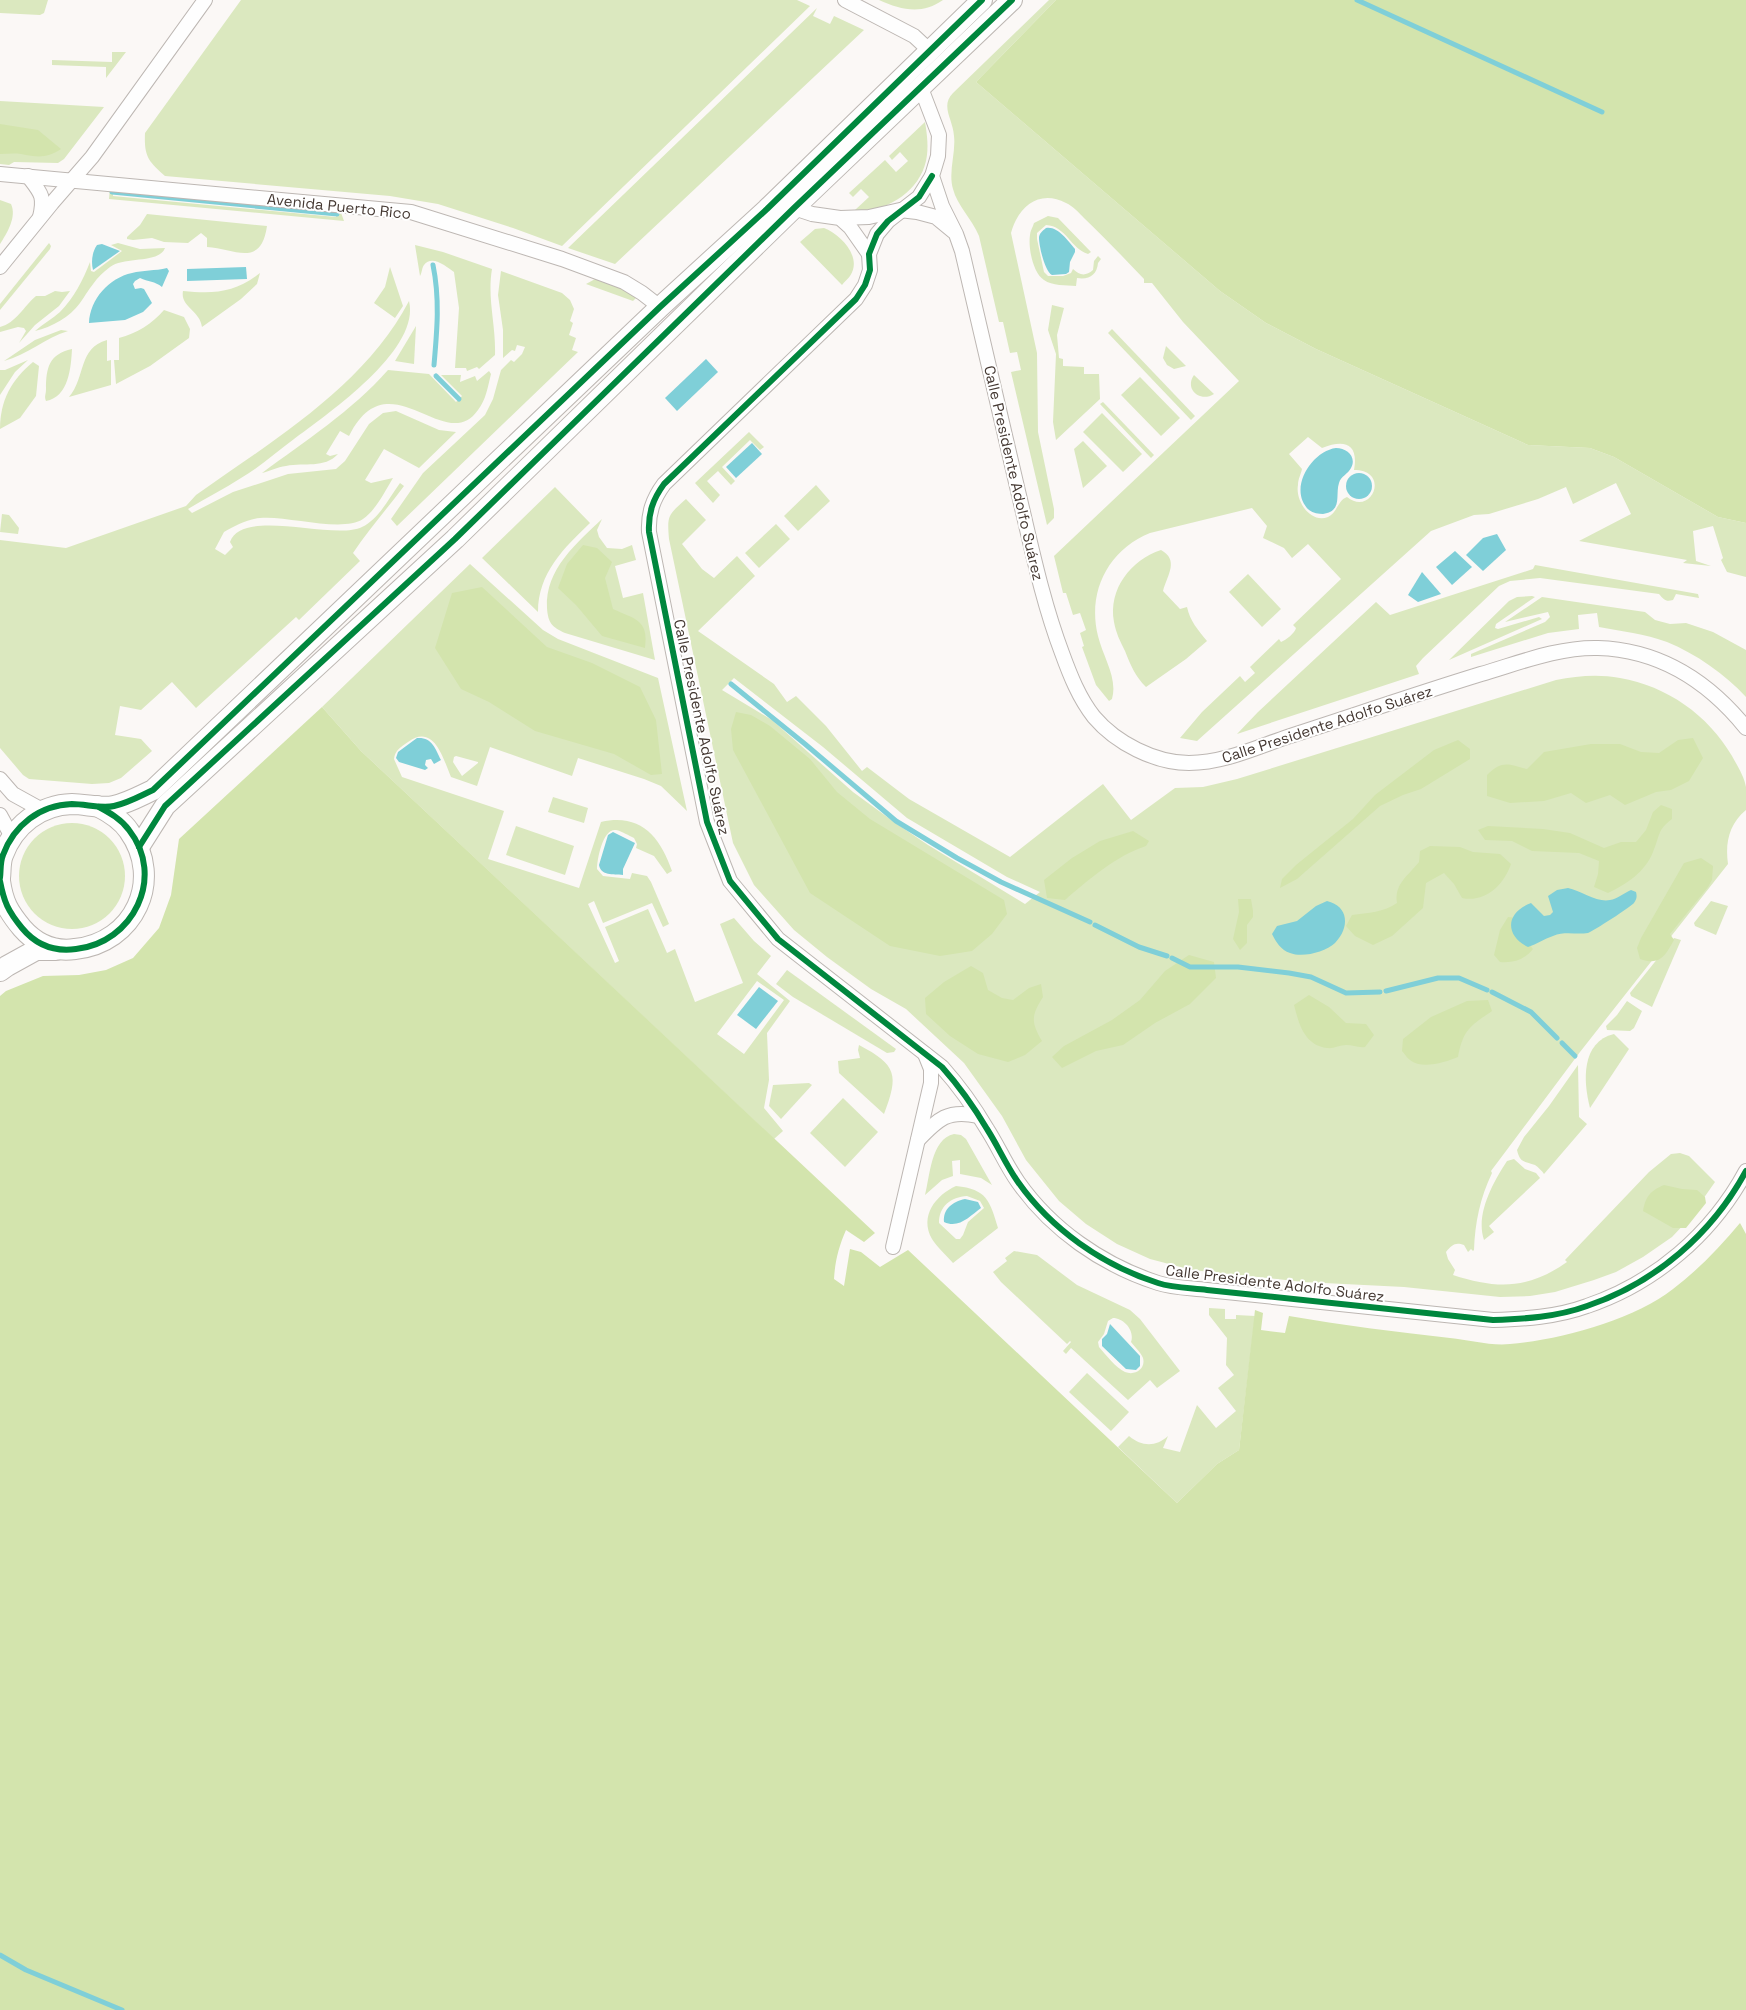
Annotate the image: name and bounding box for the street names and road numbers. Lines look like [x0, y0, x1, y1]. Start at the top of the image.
street label: Avenida Puerto Rico [266, 189, 412, 223]
street label: Calle Presidente Adolfo Suárez [980, 364, 1048, 582]
street label: Calle Presidente Adolfo Suárez [670, 617, 734, 837]
street label: Calle Presidente Adolfo Suárez [1219, 681, 1435, 767]
street label: Calle Presidente Adolfo Suárez [1165, 1260, 1385, 1306]

